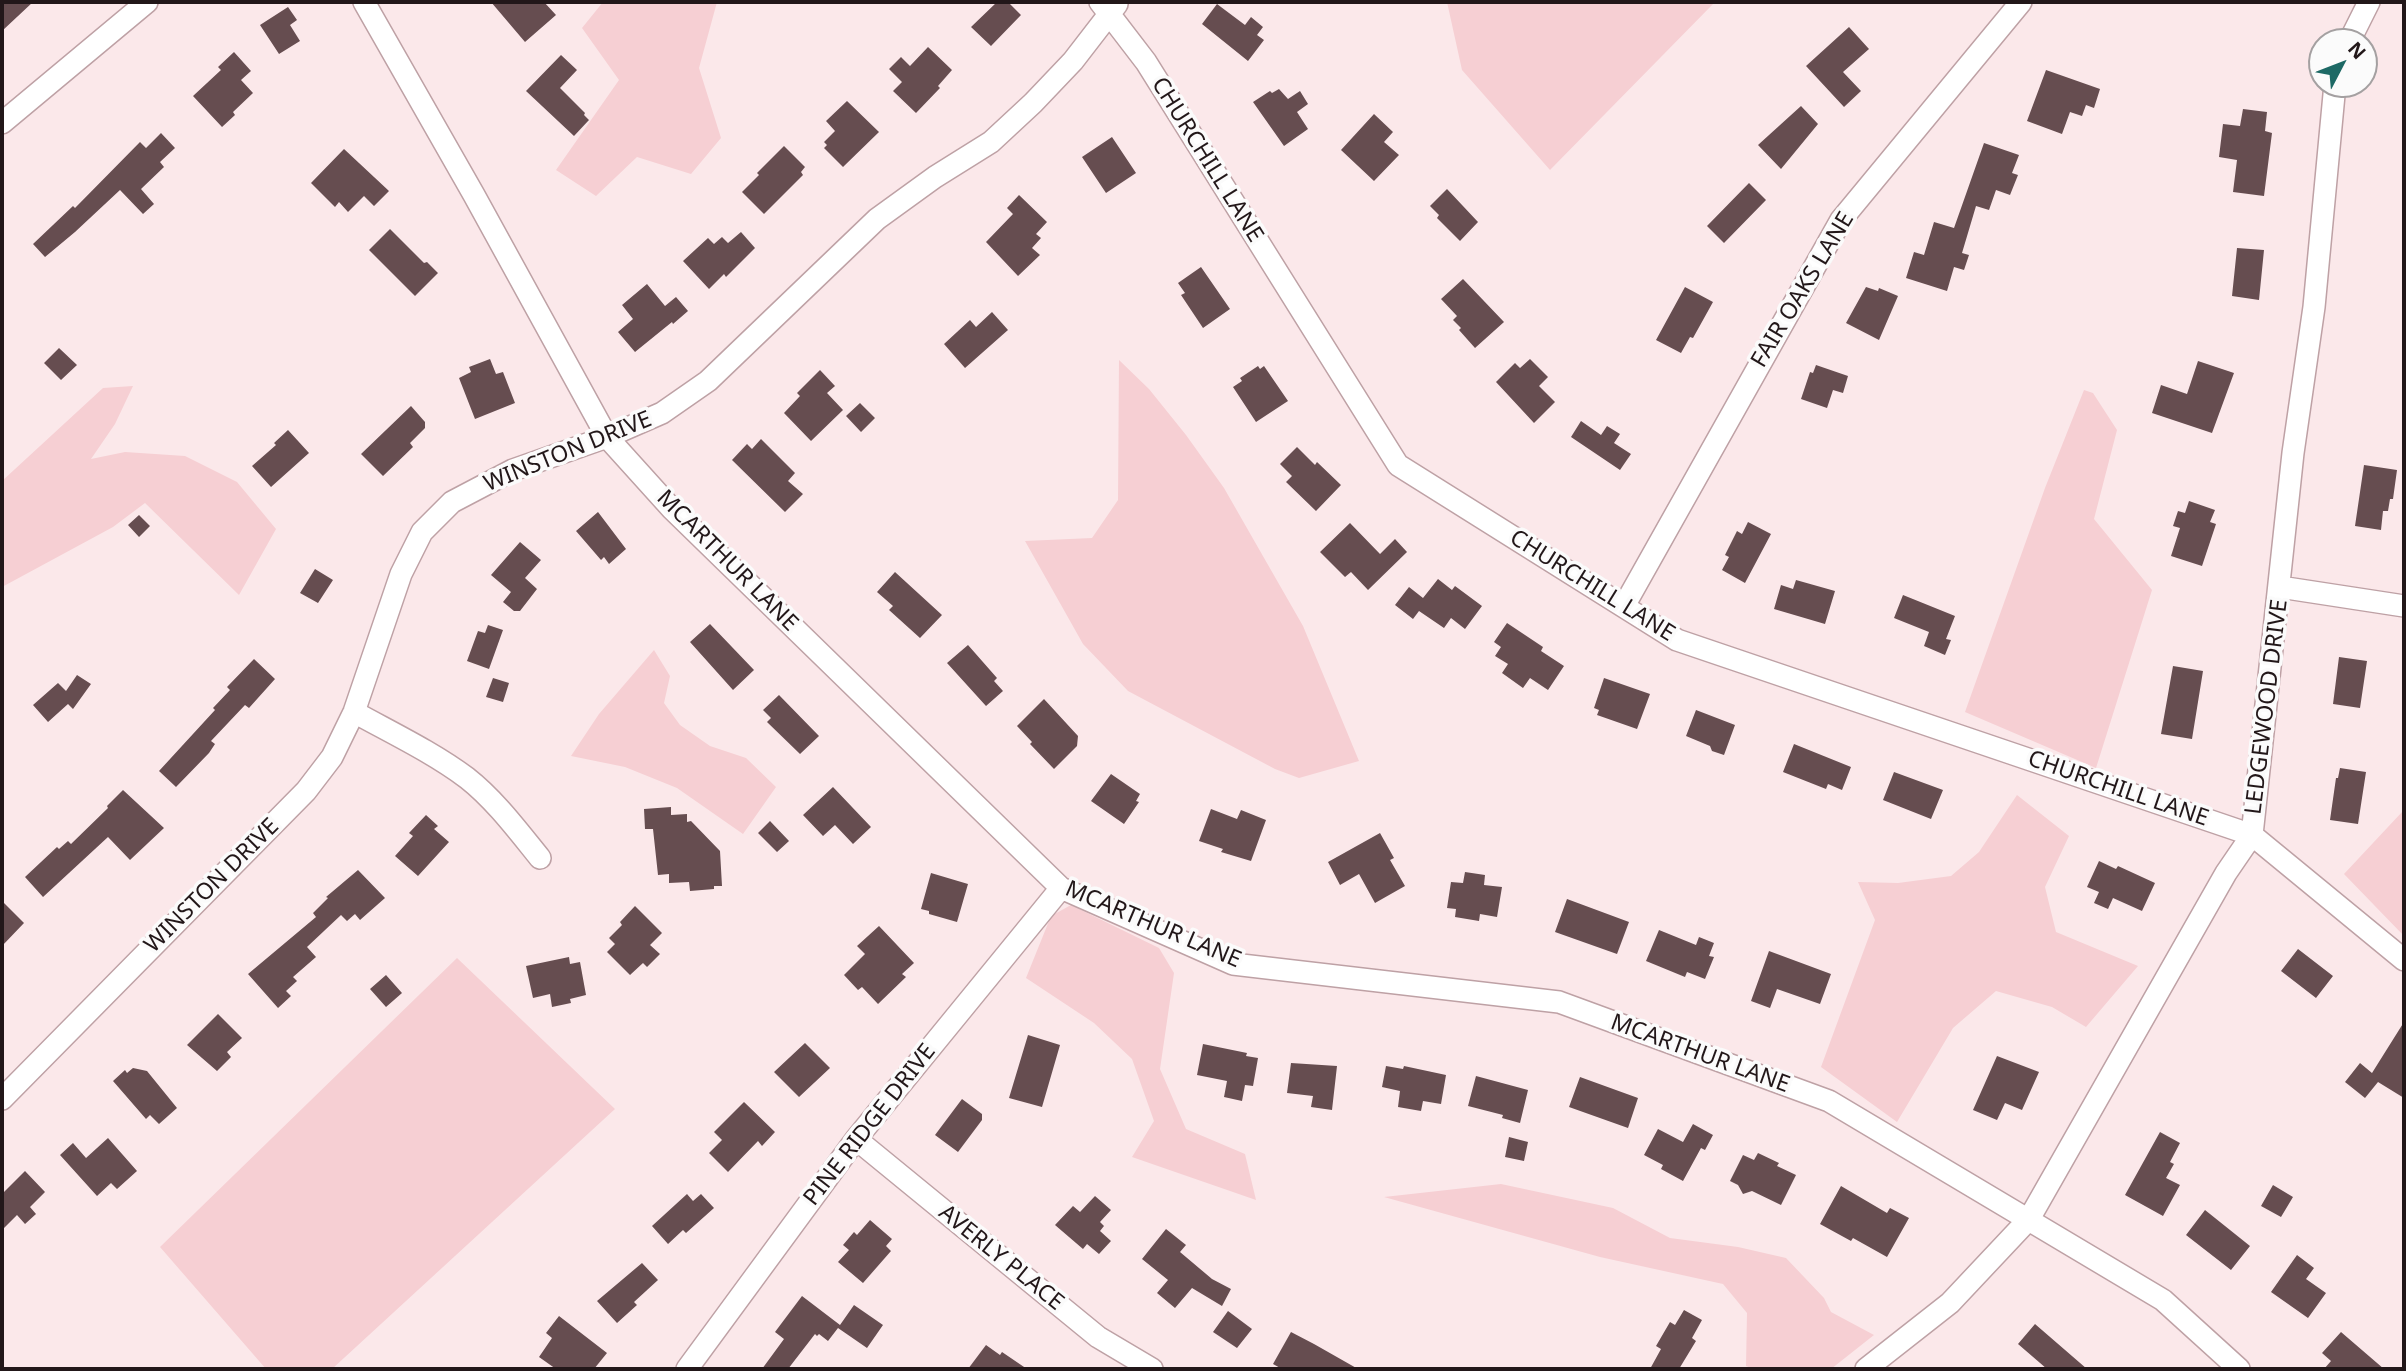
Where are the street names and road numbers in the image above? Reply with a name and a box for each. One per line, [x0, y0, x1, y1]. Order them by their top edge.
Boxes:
street label: CHURCHILL LANE [1145, 72, 1269, 248]
street label: FAIR OAKS LANE [1746, 207, 1860, 373]
street label: WINSTON DRIVE [480, 406, 656, 498]
street label: MCARTHUR LANE [651, 485, 803, 637]
street label: CHURCHILL LANE [1504, 524, 1680, 648]
street label: LEDGEWOOD DRIVE [2240, 598, 2294, 816]
street label: CHURCHILL LANE [2024, 745, 2212, 833]
street label: WINSTON DRIVE [139, 813, 285, 959]
street label: MCARTHUR LANE [1061, 876, 1245, 974]
street label: MCARTHUR LANE [1607, 1009, 1793, 1099]
street label: PINE RIDGE DRIVE [798, 1039, 942, 1211]
street label: AVERLY PLACE [933, 1199, 1069, 1317]

